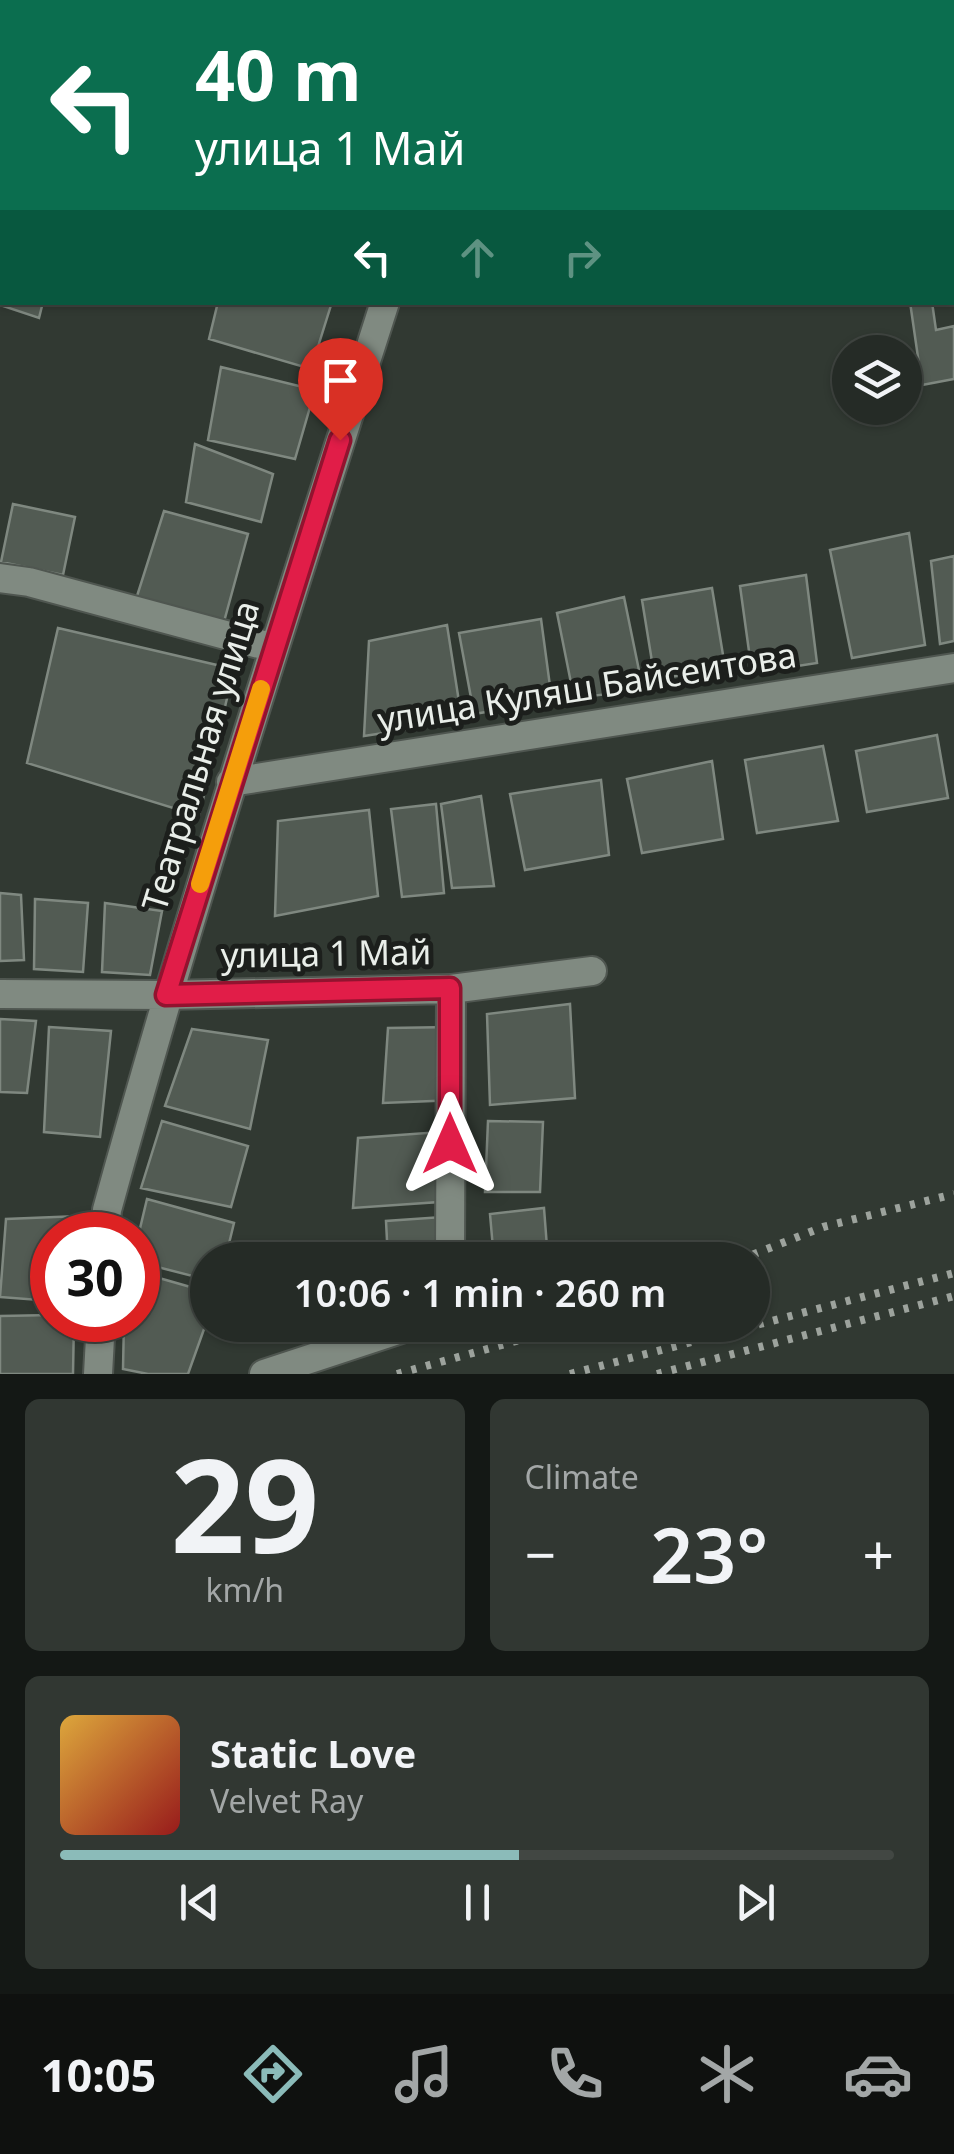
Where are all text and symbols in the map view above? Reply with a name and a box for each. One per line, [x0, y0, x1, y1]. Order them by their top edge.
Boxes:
text: 40 m [195, 26, 362, 122]
icon: left [30, 40, 160, 170]
text: улица 1 Май [195, 117, 466, 178]
icon: left [345, 230, 400, 285]
icon: ahead [450, 230, 505, 285]
icon: right [555, 230, 610, 285]
map controls [832, 335, 922, 425]
button: layers [832, 335, 922, 425]
pin [298, 338, 383, 441]
icon: arrive [313, 353, 368, 408]
street label: Театральная улица [130, 594, 269, 917]
street label: улица Куляш Байсеитова [374, 630, 800, 743]
street label: улица 1 Май [220, 927, 432, 978]
position arrow [398, 1092, 502, 1196]
speed limit sign: 30 [30, 1212, 160, 1342]
text: 10:06 · 1 min · 260 m [294, 1266, 666, 1318]
text: 29 [170, 1414, 319, 1591]
text: Climate [525, 1455, 639, 1498]
text: 23° [650, 1503, 768, 1605]
text: − [525, 1516, 556, 1591]
text: + [863, 1516, 894, 1591]
text: km/h [205, 1568, 284, 1611]
text: Static Love [210, 1727, 416, 1779]
text: Velvet Ray [210, 1779, 363, 1822]
icon: previous [172, 1875, 227, 1930]
icon: pause [450, 1875, 505, 1930]
icon: next [728, 1875, 783, 1930]
icon: directions [238, 2039, 308, 2109]
icon: music [389, 2039, 459, 2109]
icon: phone [540, 2039, 610, 2109]
icon: climate [692, 2039, 762, 2109]
icon: car [843, 2039, 913, 2109]
text: 10:05 [41, 2044, 156, 2105]

